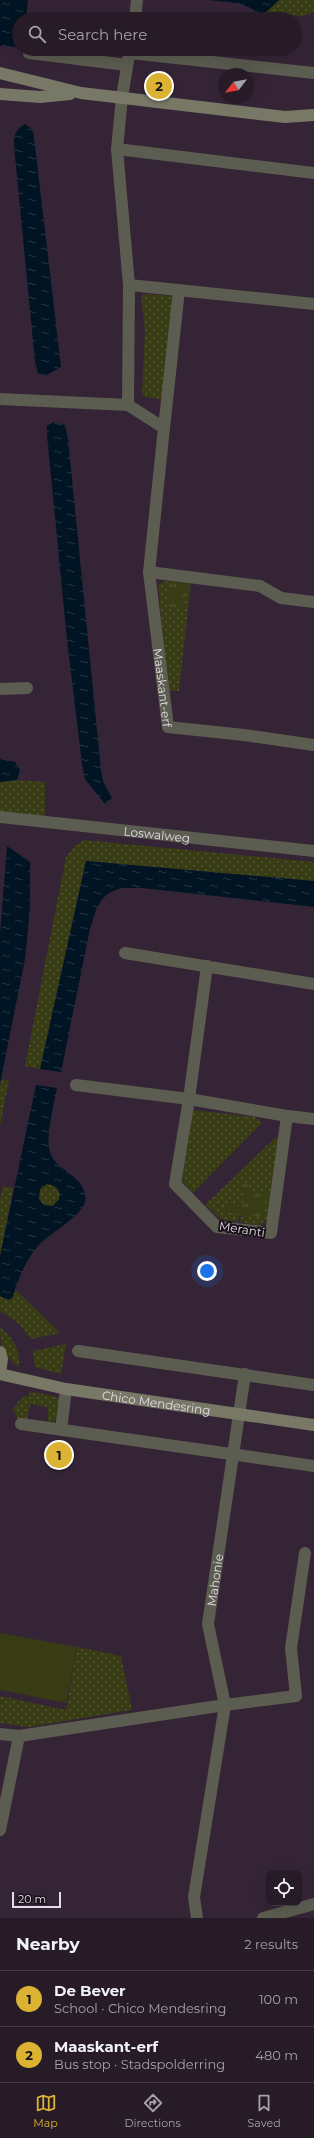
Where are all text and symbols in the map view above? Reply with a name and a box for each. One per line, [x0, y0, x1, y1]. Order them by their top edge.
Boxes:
search box [12, 12, 302, 56]
icon: search [26, 23, 48, 45]
text: Search here [58, 25, 147, 44]
north arrow [218, 68, 254, 104]
pin: 2 [146, 71, 172, 101]
street label: Maaskant-erf [151, 647, 176, 729]
street label: Loswalweg [123, 823, 191, 845]
street label: Meranti [218, 1218, 266, 1240]
your location [197, 1261, 217, 1281]
street label: Chico Mendesring [101, 1387, 212, 1417]
pin: 1 [46, 1440, 72, 1470]
street label: Mahonie [203, 1553, 226, 1607]
map controls [266, 1870, 302, 1906]
button: locate [266, 1870, 302, 1906]
scale bar [12, 1890, 61, 1909]
text: 20 m [18, 1892, 46, 1906]
text: Nearby [16, 1934, 80, 1954]
text: 2 results [244, 1936, 298, 1952]
text: De Bever [54, 1981, 126, 2000]
text: 1 [26, 1991, 32, 2007]
text: 100 m [259, 1991, 298, 2007]
text: School · Chico Mendesring [54, 2000, 227, 2016]
text: Maaskant-erf [54, 2037, 158, 2056]
text: 2 [25, 2047, 33, 2063]
text: 480 m [255, 2047, 298, 2063]
text: Bus stop · Stadspolderring [54, 2056, 225, 2072]
tab: Map [33, 2092, 58, 2130]
tab: Directions [125, 2092, 181, 2130]
tab: Saved [248, 2092, 281, 2130]

